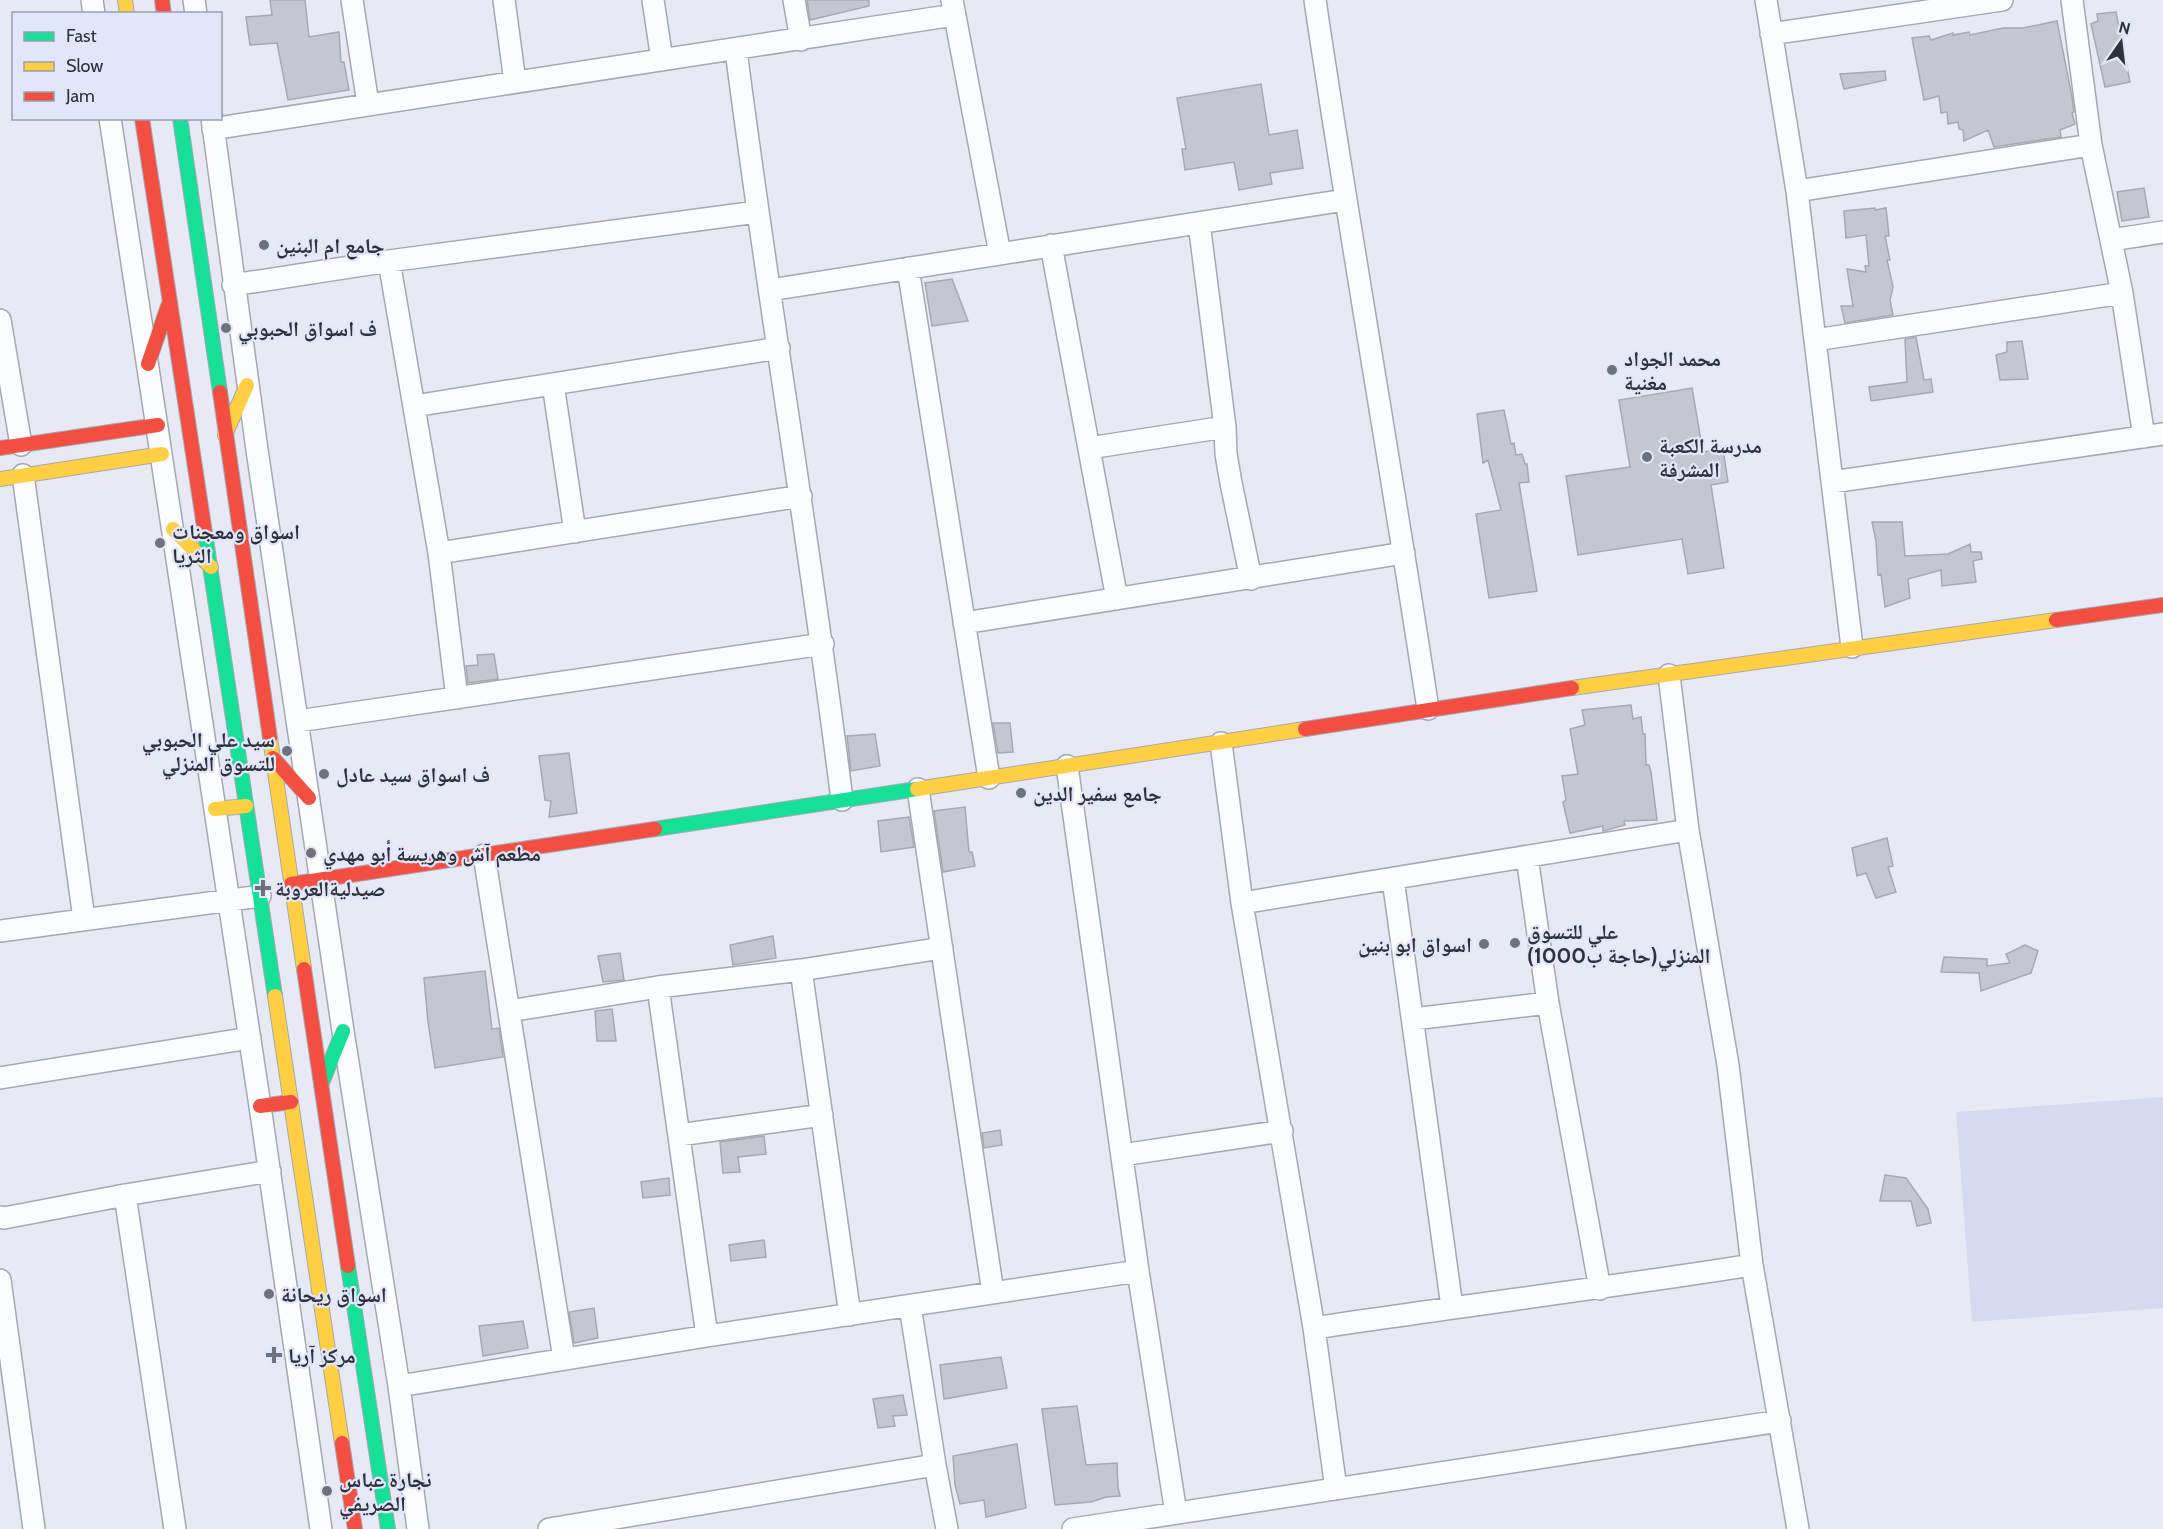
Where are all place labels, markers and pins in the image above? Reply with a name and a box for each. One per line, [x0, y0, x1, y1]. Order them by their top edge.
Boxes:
place label: جامع ام البنين [276, 233, 385, 260]
marker: جامع ام البنين [257, 238, 271, 252]
place label: ف اسواق الحبوبي [238, 316, 377, 345]
marker: ف اسواق الحبوبي [219, 321, 233, 335]
place label: محمد الجواد مغنية [1624, 346, 1721, 395]
marker: محمد الجواد مغنية [1605, 363, 1619, 377]
place label: مدرسة الكعبة المشرفة [1659, 433, 1762, 482]
marker: مدرسة الكعبة المشرفة [1640, 450, 1654, 464]
place label: اسواق ومعجنات الثريا [172, 519, 300, 568]
marker: اسواق ومعجنات الثريا [153, 536, 167, 550]
place label: سيد علي الحبوبي للتسوق المنزلي [142, 727, 275, 780]
marker: سيد علي الحبوبي للتسوق المنزلي [280, 744, 294, 758]
place label: ف اسواق سيد عادل [336, 762, 490, 788]
marker: ف اسواق سيد عادل [317, 767, 331, 781]
place label: جامع سفير الدين [1033, 781, 1162, 808]
marker: جامع سفير الدين [1014, 786, 1028, 800]
place label: مطعم آش وهريسة أبو مهدي [323, 839, 541, 870]
marker: مطعم آش وهريسة أبو مهدي [304, 846, 318, 860]
place label: صيدليةالعروبة [275, 876, 386, 901]
marker: صيدليةالعروبة [256, 881, 270, 895]
place label: علي للتسوق المنزلي(حاجة ب1000) [1527, 919, 1710, 972]
place label: اسواق ابو بنين [1358, 932, 1472, 958]
marker: علي للتسوق المنزلي(حاجة ب1000) [1508, 936, 1522, 950]
marker: اسواق ابو بنين [1477, 937, 1491, 951]
place label: اسواق ريحانة [281, 1282, 387, 1308]
marker: اسواق ريحانة [262, 1287, 276, 1301]
place label: مركز آريا [288, 1343, 356, 1368]
marker: مركز آريا [265, 1346, 283, 1364]
place label: نجارة عباس الصريفي [339, 1467, 432, 1520]
marker: نجارة عباس الصريفي [320, 1484, 334, 1498]

